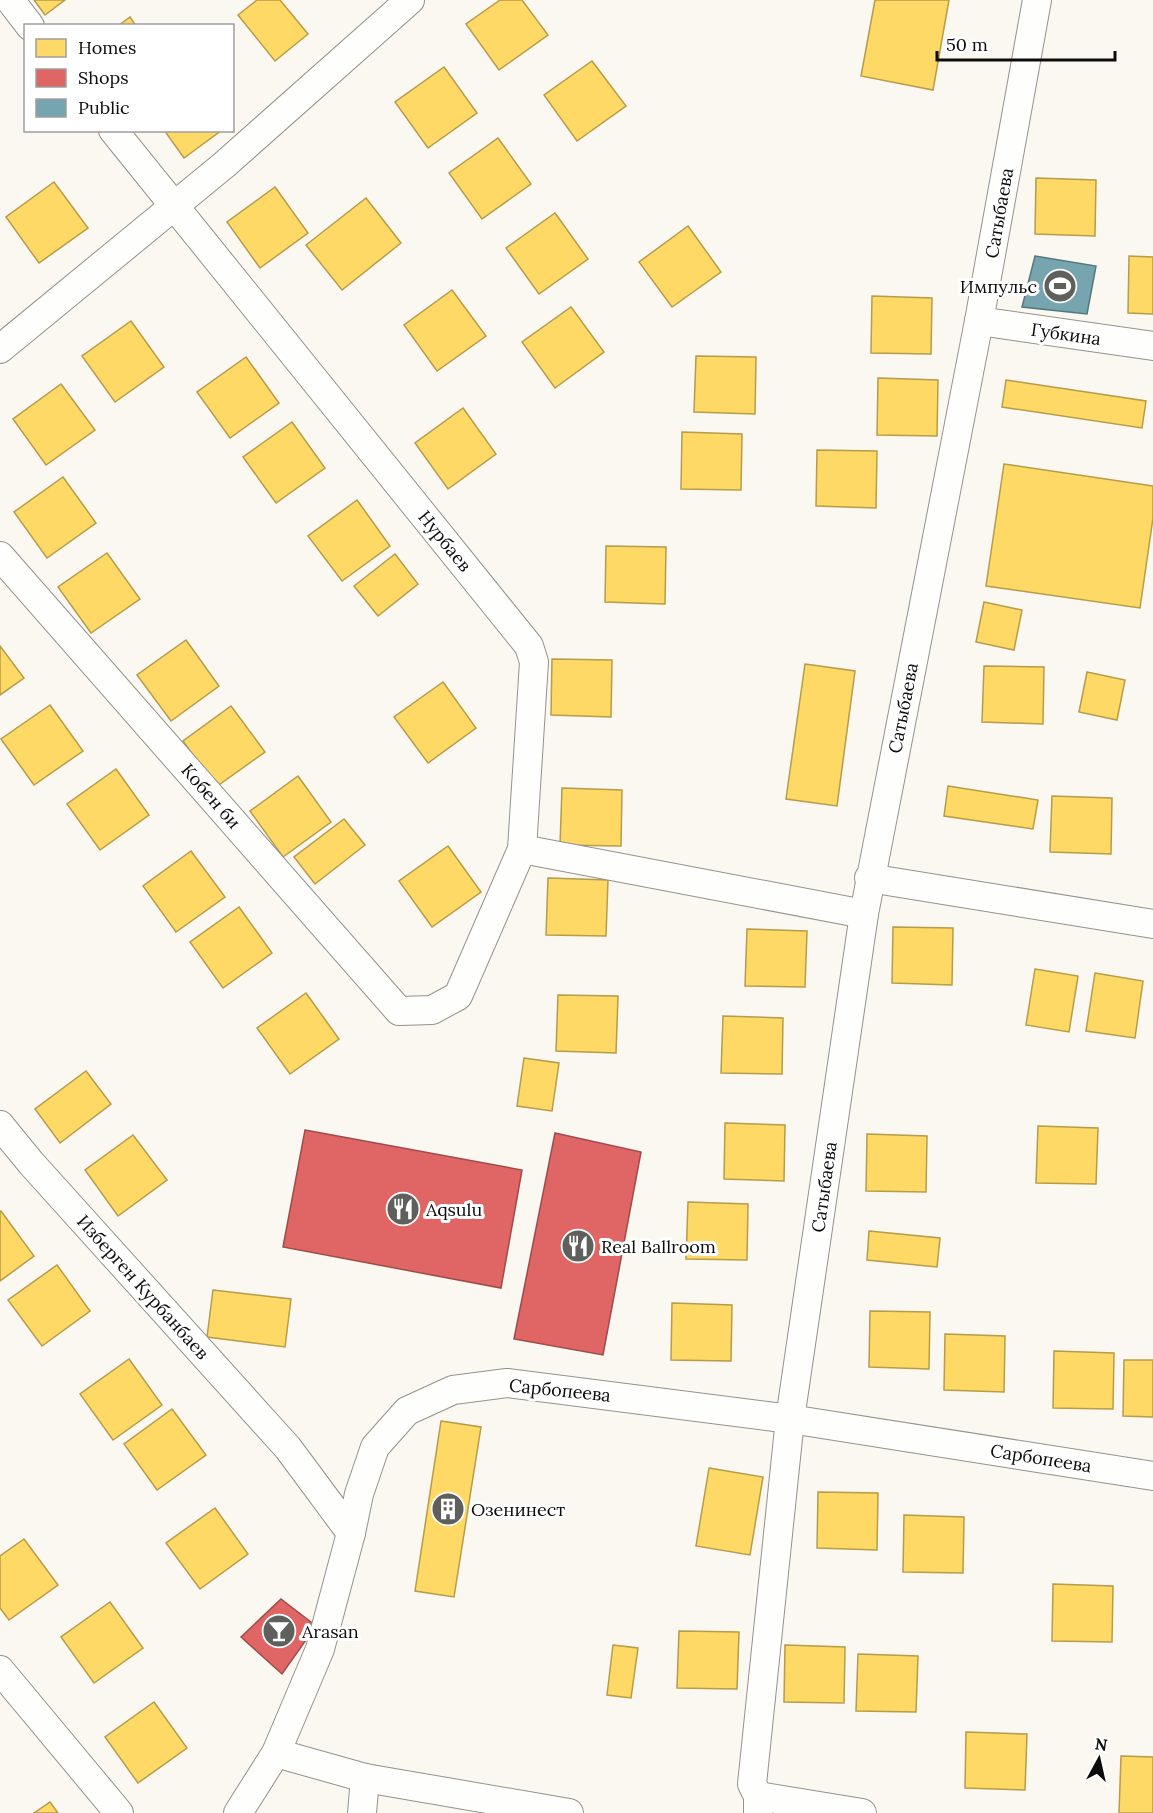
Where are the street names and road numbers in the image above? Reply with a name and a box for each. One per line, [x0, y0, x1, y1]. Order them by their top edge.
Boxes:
street label: Сатыбаева [980, 166, 1018, 260]
street label: Губкина [1029, 318, 1103, 350]
street label: Нурбаев [413, 506, 477, 576]
street label: Сатыбаева [883, 661, 923, 755]
street label: Кобен би [176, 759, 246, 833]
street label: Сатыбаева [806, 1140, 842, 1234]
street label: Изберген Курбанбаев [72, 1210, 214, 1364]
street label: Сарбопеева [508, 1373, 612, 1407]
street label: Сарбопеева [989, 1439, 1093, 1477]

